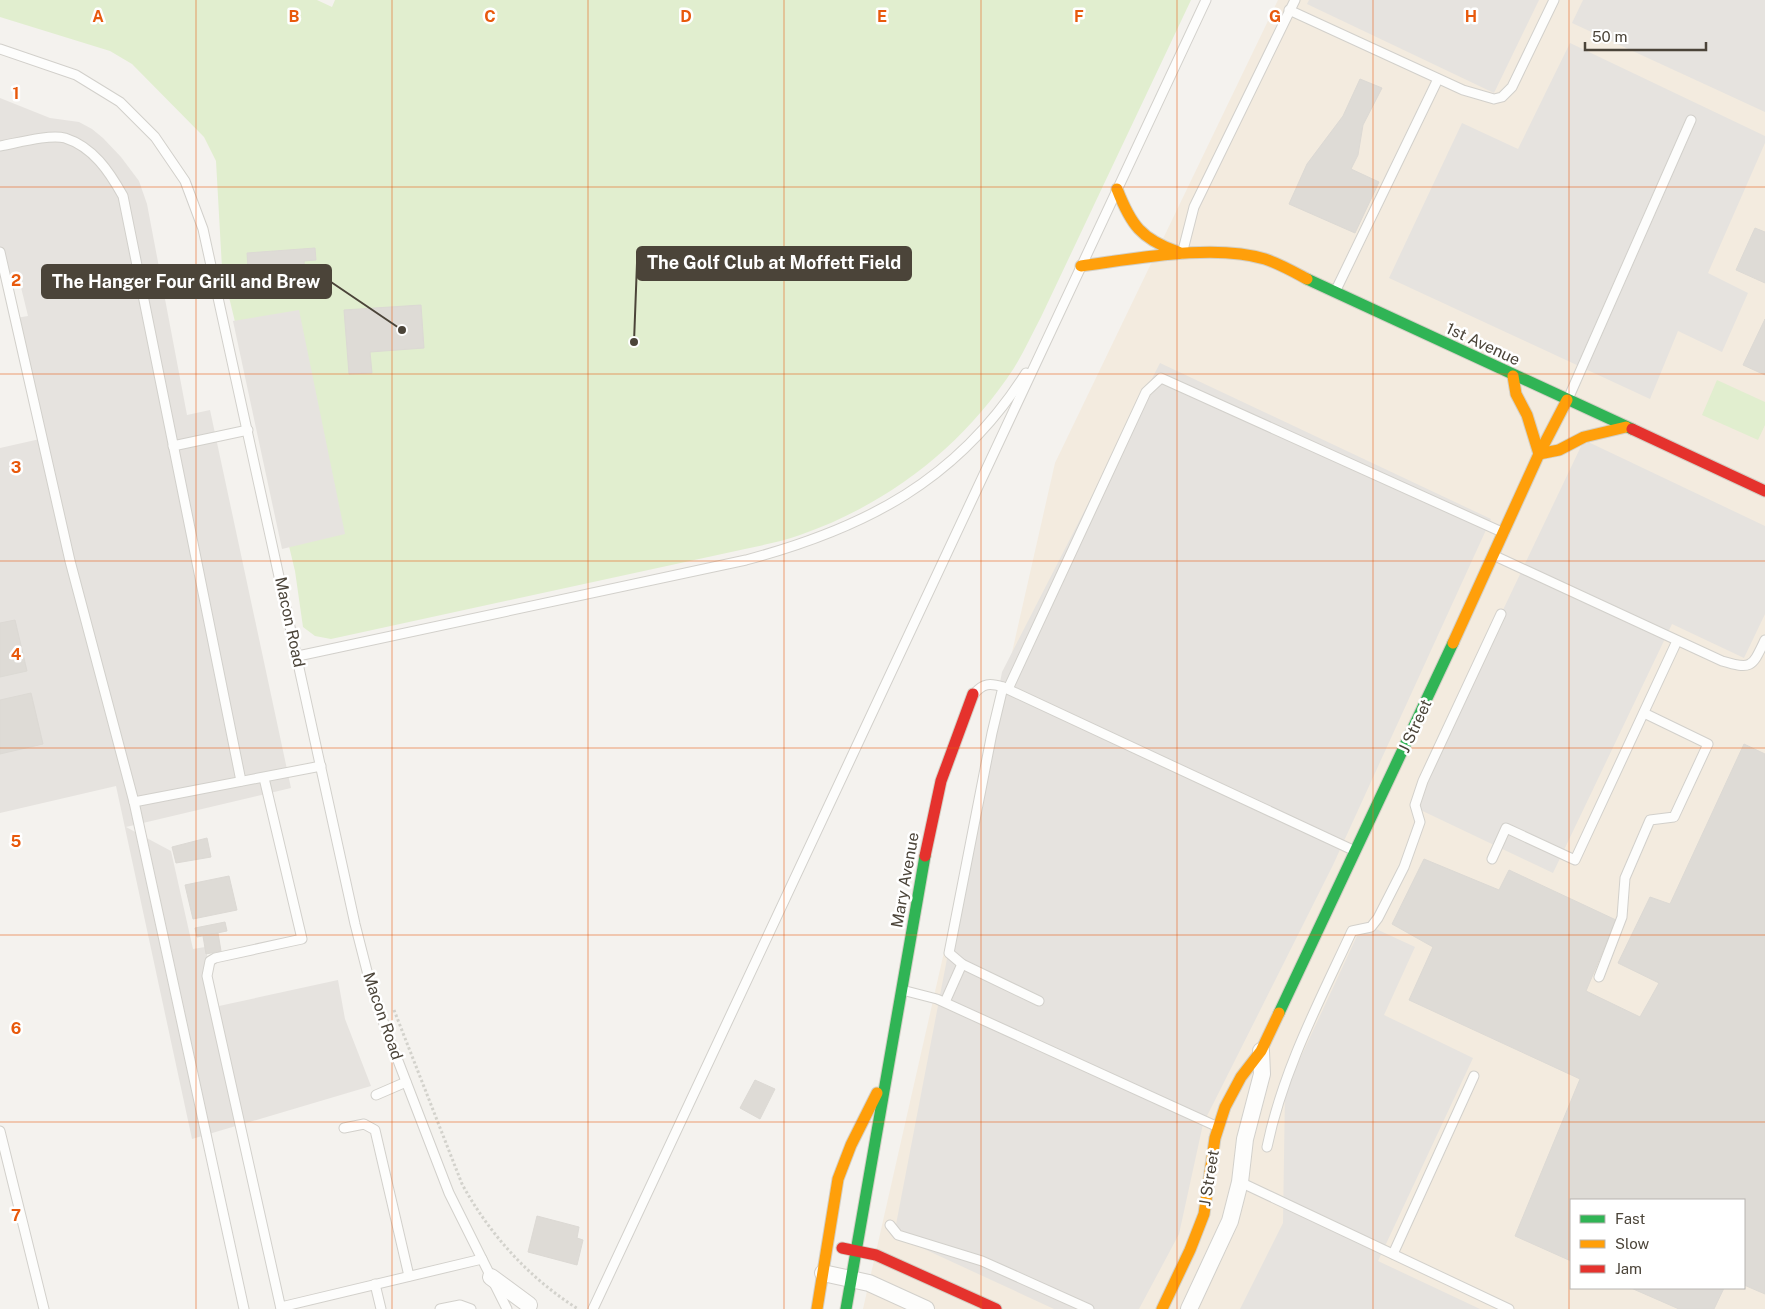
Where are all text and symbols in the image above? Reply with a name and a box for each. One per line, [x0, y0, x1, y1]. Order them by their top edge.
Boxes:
text: A [92, 7, 104, 26]
text: B [289, 7, 300, 26]
text: C [484, 7, 496, 26]
text: D [680, 7, 692, 26]
text: E [877, 7, 887, 26]
text: F [1074, 7, 1084, 26]
text: G [1269, 7, 1281, 26]
text: H [1465, 7, 1477, 26]
scale bar [1585, 20, 1706, 52]
text: 50 m [1592, 28, 1627, 45]
text: 1 [13, 84, 19, 103]
callout: The Golf Club at Moffett Field [637, 247, 911, 280]
text: The Golf Club at Moffett Field [647, 252, 901, 273]
callout: The Hanger Four Grill and Brew [42, 265, 331, 298]
text: 2 [11, 271, 21, 290]
text: The Hanger Four Grill and Brew [52, 271, 320, 292]
street label: 1st Avenue [1443, 319, 1523, 369]
text: 3 [11, 458, 21, 477]
street label: Macon Road [271, 575, 309, 669]
text: 4 [11, 645, 22, 664]
street label: J Street [1394, 696, 1436, 756]
street label: Mary Avenue [887, 831, 923, 929]
text: 5 [11, 832, 22, 851]
street label: Macon Road [359, 970, 407, 1062]
text: 6 [11, 1019, 21, 1038]
street label: J Street [1195, 1148, 1223, 1208]
legend [1570, 1199, 1745, 1289]
text: 7 [11, 1206, 21, 1225]
text: Fast [1615, 1210, 1645, 1227]
text: Slow [1615, 1235, 1650, 1252]
text: Jam [1615, 1260, 1642, 1277]

